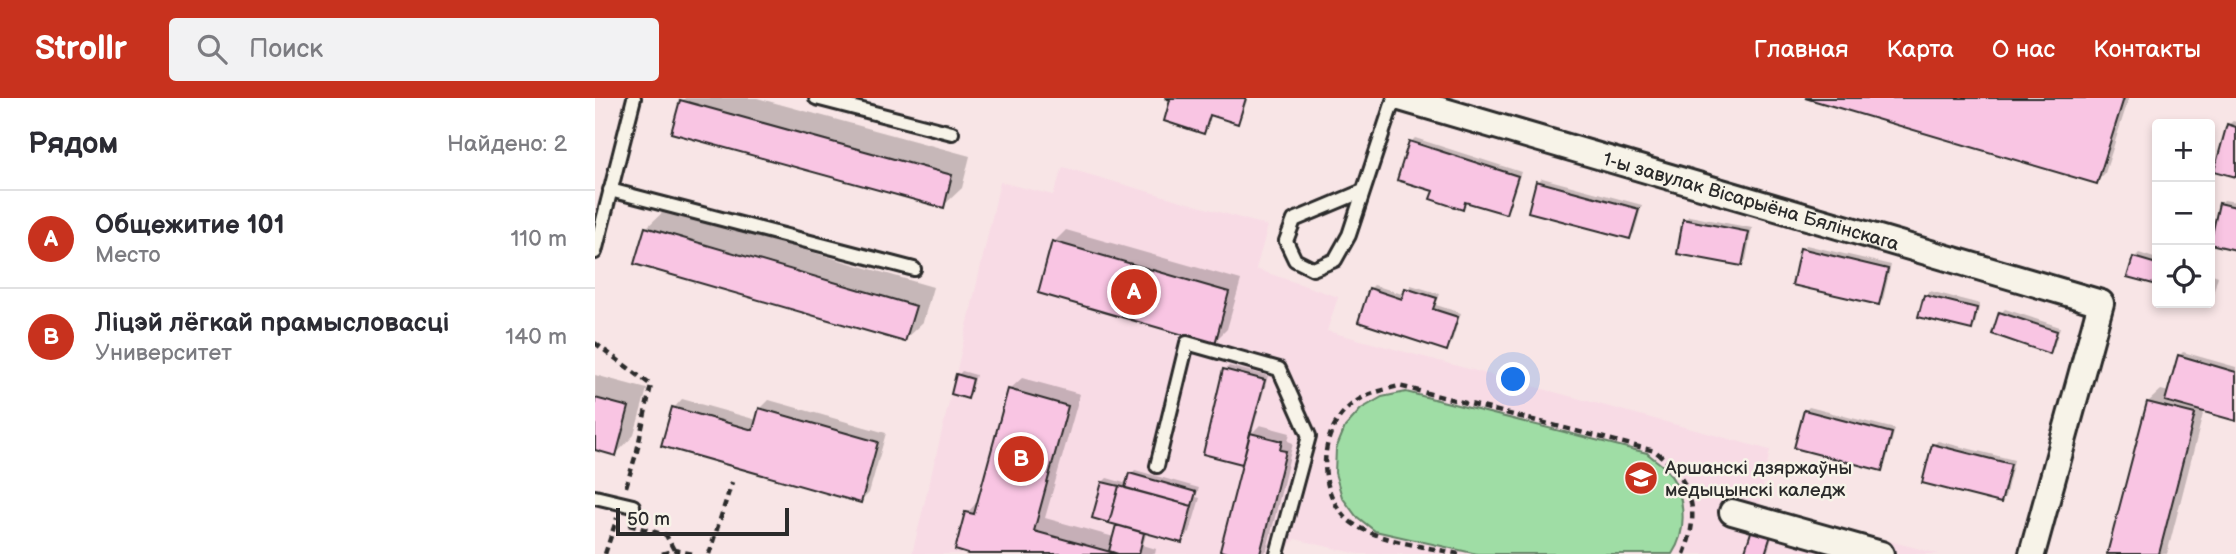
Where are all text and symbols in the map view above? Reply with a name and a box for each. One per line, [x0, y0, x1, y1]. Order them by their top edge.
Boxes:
search box [169, 18, 659, 81]
text: Strollr [35, 29, 127, 69]
icon: search [193, 30, 231, 68]
text: Поиск [249, 34, 323, 65]
text: Главная [1754, 35, 1848, 64]
text: Карта [1886, 35, 1954, 64]
text: О нас [1992, 35, 2055, 64]
text: Контакты [2093, 35, 2201, 64]
map controls [2152, 119, 2215, 308]
button: + [2152, 119, 2215, 182]
text: Рядом [28, 126, 118, 162]
text: Найдено: 2 [447, 130, 567, 158]
street label: 1-ы завулак Вісарыёна Бялінскага [1600, 148, 1902, 256]
button: − [2152, 182, 2215, 245]
text: Общежитие 101 [95, 210, 285, 241]
text: A [44, 225, 58, 253]
text: 110 m [510, 225, 567, 253]
text: Место [95, 241, 161, 269]
button: locate [2152, 245, 2215, 308]
pin: A [1111, 266, 1157, 318]
text: Ліцэй лёгкай прамысловасці [95, 308, 449, 339]
text: B [43, 323, 59, 351]
text: 140 m [505, 323, 567, 351]
text: Университет [95, 339, 232, 367]
your location [1496, 362, 1530, 396]
pin: B [998, 433, 1044, 485]
place label: Аршанскі дзяржаўны медыцынскі каледж [1664, 457, 1852, 502]
school or university icon: Аршанскі дзяржаўны медыцынскі каледж [1622, 459, 1660, 497]
scale bar [616, 505, 789, 537]
text: 50 m [627, 508, 670, 531]

